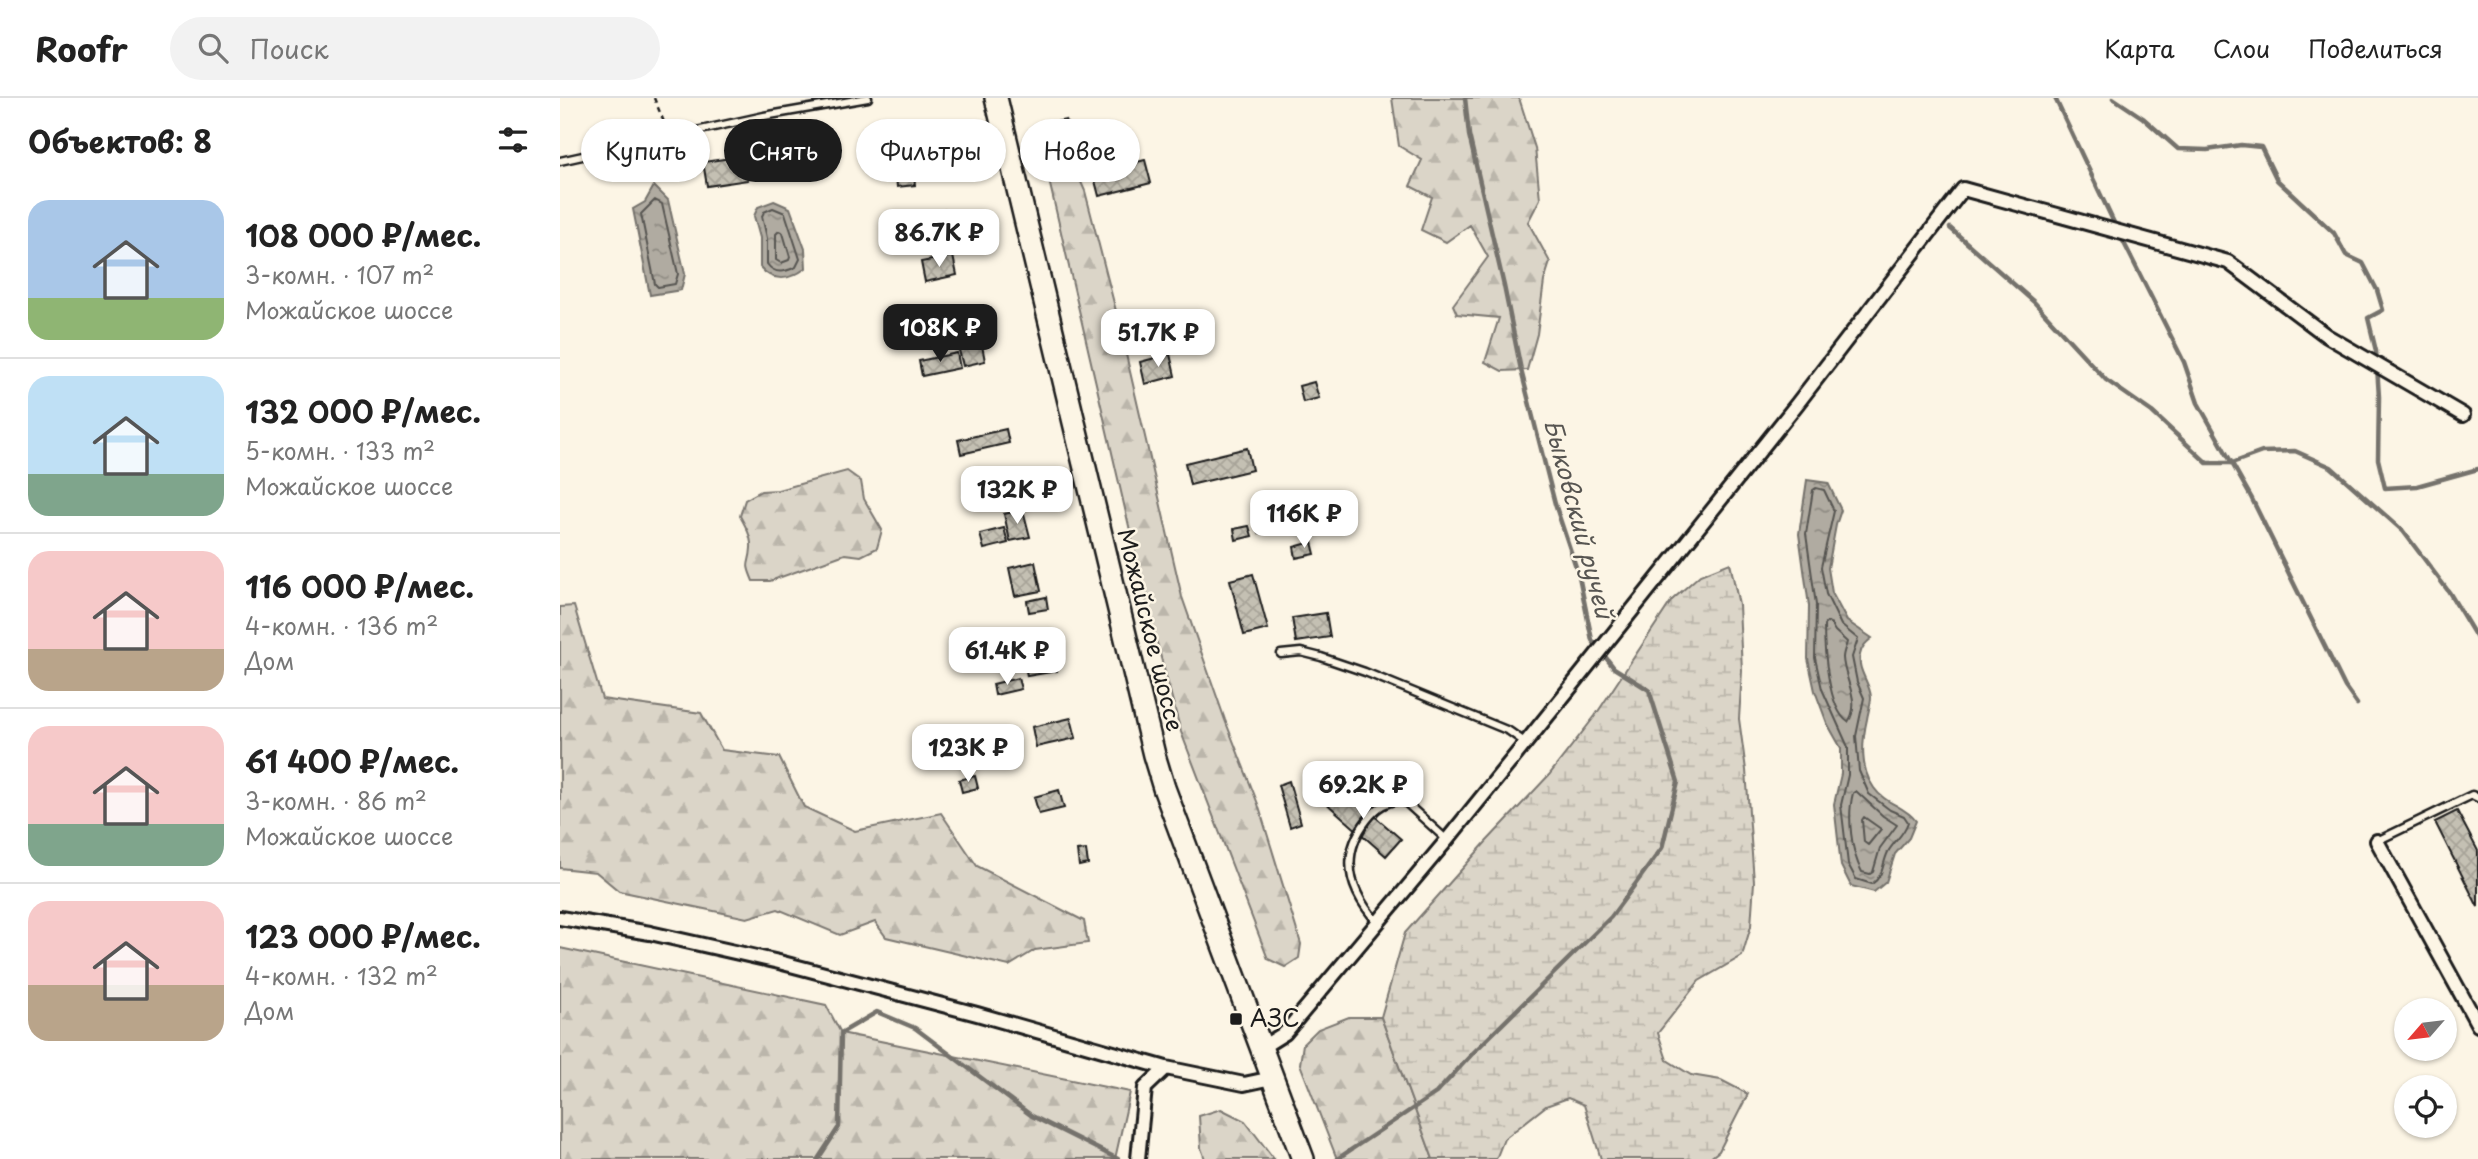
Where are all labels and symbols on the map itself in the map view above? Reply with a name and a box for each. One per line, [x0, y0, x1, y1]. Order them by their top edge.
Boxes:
pin: 86.7K ₽ [874, 209, 1004, 269]
pin: 108K ₽ [883, 304, 997, 364]
pin: 51.7K ₽ [1093, 310, 1223, 369]
water label: Быковский ручей [1536, 415, 1625, 625]
pin: 132K ₽ [960, 466, 1074, 526]
pin: 116K ₽ [1247, 490, 1361, 550]
street label: Можайское шоссе [1109, 524, 1194, 735]
pin: 61.4K ₽ [942, 628, 1072, 687]
pin: 123K ₽ [911, 724, 1025, 784]
pin: 69.2K ₽ [1298, 762, 1428, 821]
north arrow [2394, 998, 2457, 1060]
place label: АЗС [1250, 1000, 1300, 1035]
marker: АЗС [1228, 1011, 1244, 1027]

